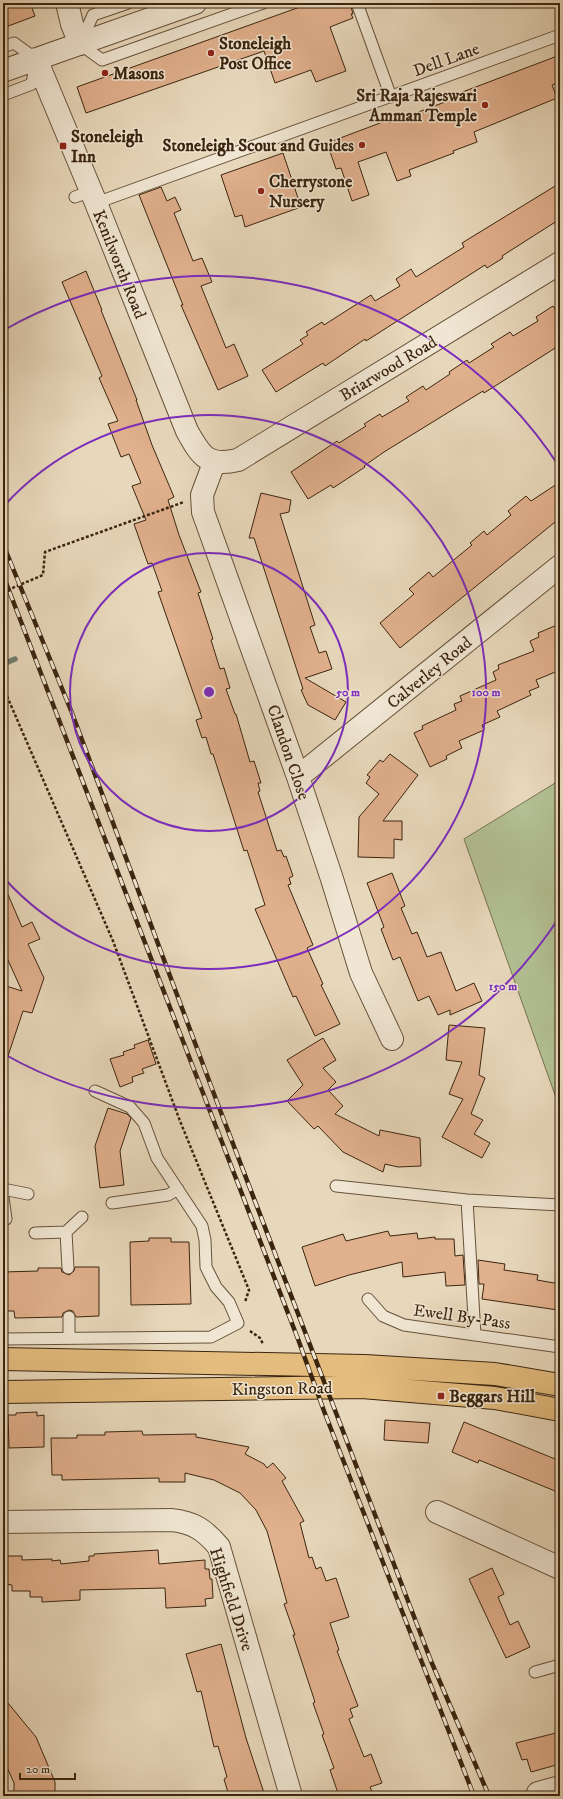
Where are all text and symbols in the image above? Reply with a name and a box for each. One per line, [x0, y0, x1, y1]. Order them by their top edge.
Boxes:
place label: Stoneleigh Post Office [219, 33, 291, 75]
street label: Dell Lane [410, 38, 482, 82]
marker: Stoneleigh Post Office [206, 48, 216, 58]
place label: Masons [113, 63, 165, 85]
marker: Masons [100, 68, 110, 78]
place label: Sri Raja Rajeswari Amman Temple [356, 85, 478, 127]
marker: Sri Raja Rajeswari Amman Temple [480, 100, 490, 110]
place label: Stoneleigh Inn [71, 126, 143, 168]
place label: Stoneleigh Scout and Guides [163, 135, 354, 157]
marker: Stoneleigh Scout and Guides [357, 140, 367, 150]
marker: Stoneleigh Inn [58, 141, 68, 151]
place label: Cherrystone Nursery [269, 171, 352, 213]
marker: Cherrystone Nursery [256, 186, 266, 196]
street label: Kenilworth Road [87, 207, 151, 323]
street label: Briarwood Road [336, 331, 442, 407]
street label: Calverley Road [383, 631, 477, 714]
centre of rings [202, 685, 216, 699]
text: 50 m [335, 685, 360, 700]
text: 100 m [472, 685, 500, 700]
street label: Clandon Close [262, 702, 315, 803]
text: 150 m [489, 979, 517, 994]
street label: Ewell By-Pass [412, 1299, 512, 1335]
street label: Kingston Road [232, 1377, 333, 1401]
place label: Beggars Hill [449, 1386, 536, 1408]
marker: Beggars Hill [436, 1391, 446, 1401]
street label: Highfield Drive [204, 1545, 258, 1654]
scale bar [20, 1755, 75, 1781]
text: 20 m [26, 1762, 50, 1777]

